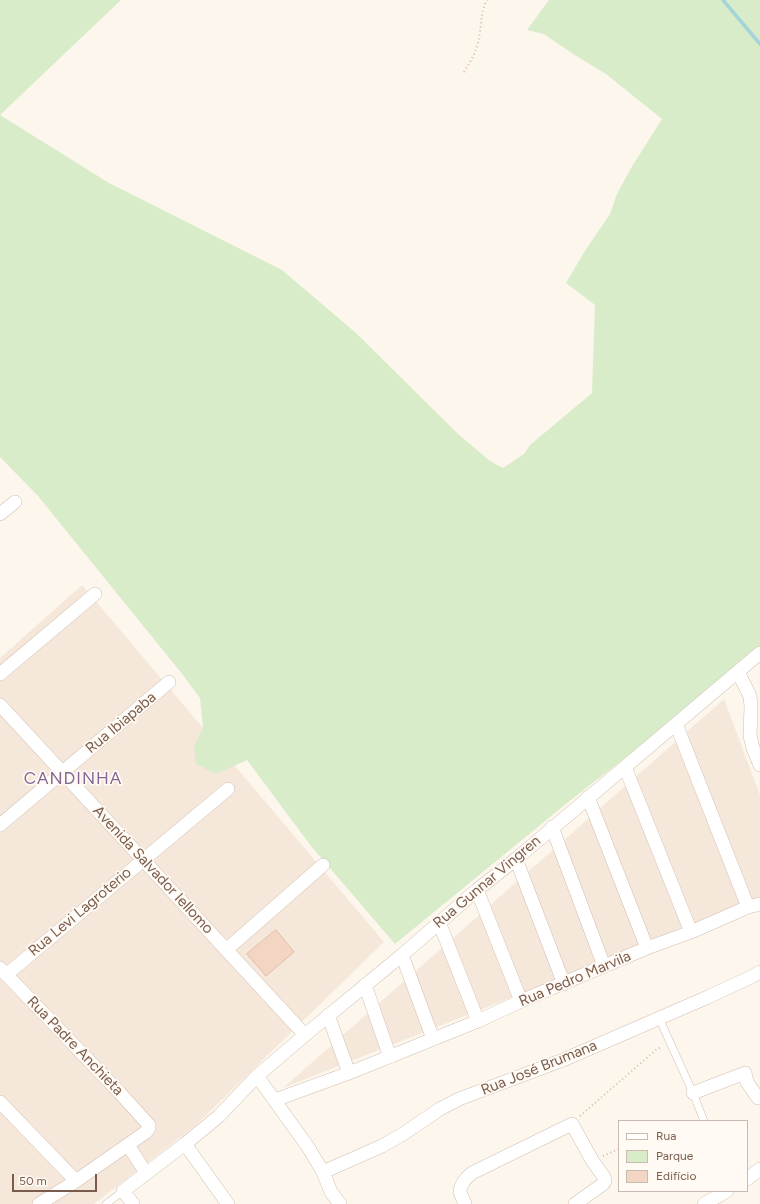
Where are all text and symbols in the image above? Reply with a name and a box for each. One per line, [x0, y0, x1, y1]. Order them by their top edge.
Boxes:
street label: Rua Ibiapaba [82, 688, 160, 758]
district label: CANDINHA [24, 769, 122, 789]
street label: Avenida Salvador Iellomo [89, 802, 217, 938]
street label: Rua Gunnar Vingren [430, 832, 544, 932]
street label: Rua Levi Lagroterio [25, 864, 135, 960]
street label: Rua Pedro Marvila [516, 947, 634, 1011]
street label: Rua Padre Anchieta [23, 993, 127, 1099]
street label: Rua José Brumana [478, 1037, 600, 1099]
legend [618, 1120, 748, 1192]
text: Rua [656, 1129, 676, 1143]
text: Parque [656, 1149, 693, 1163]
scale bar [14, 1166, 99, 1192]
text: Edifício [656, 1169, 696, 1183]
text: 50 m [19, 1174, 47, 1188]

